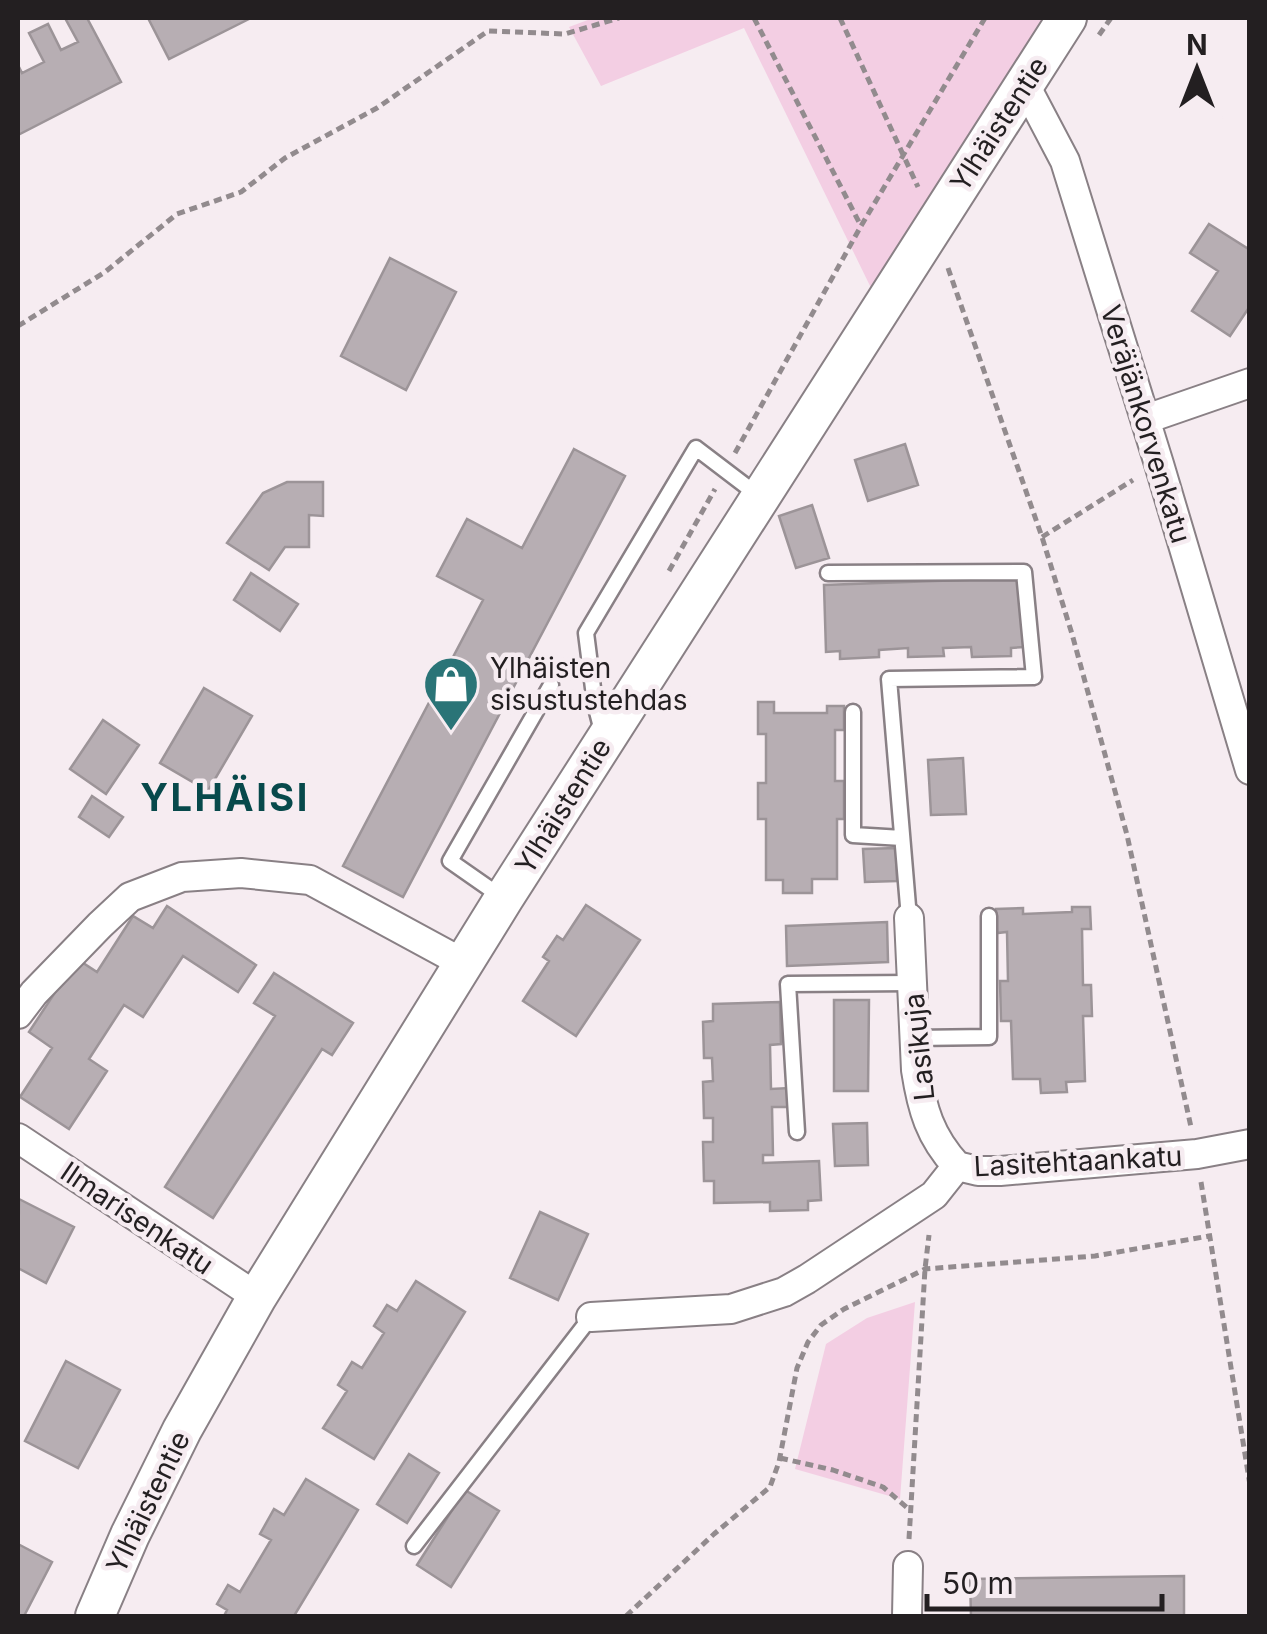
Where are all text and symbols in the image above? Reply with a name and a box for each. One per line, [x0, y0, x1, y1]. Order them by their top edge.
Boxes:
north arrow [1147, 20, 1247, 120]
text: N [1186, 28, 1208, 62]
street label: Ylhäistentie [943, 50, 1055, 198]
street label: Veräjänkorvenkatu [1094, 301, 1198, 547]
place label: Ylhäisten sisustustehdas [490, 651, 688, 717]
shop icon: Ylhäisten sisustustehdas [421, 654, 481, 733]
street label: Ylhäistentie [508, 732, 618, 880]
district label: YLHÄISI [140, 774, 310, 820]
street label: Lasikuja [896, 992, 942, 1102]
street label: Lasitehtaankatu [973, 1139, 1183, 1183]
street label: Ilmarisenkatu [54, 1154, 220, 1282]
street label: Ylhäistentie [99, 1425, 197, 1579]
scale bar [927, 1549, 1162, 1611]
text: 50 m [942, 1565, 1014, 1601]

